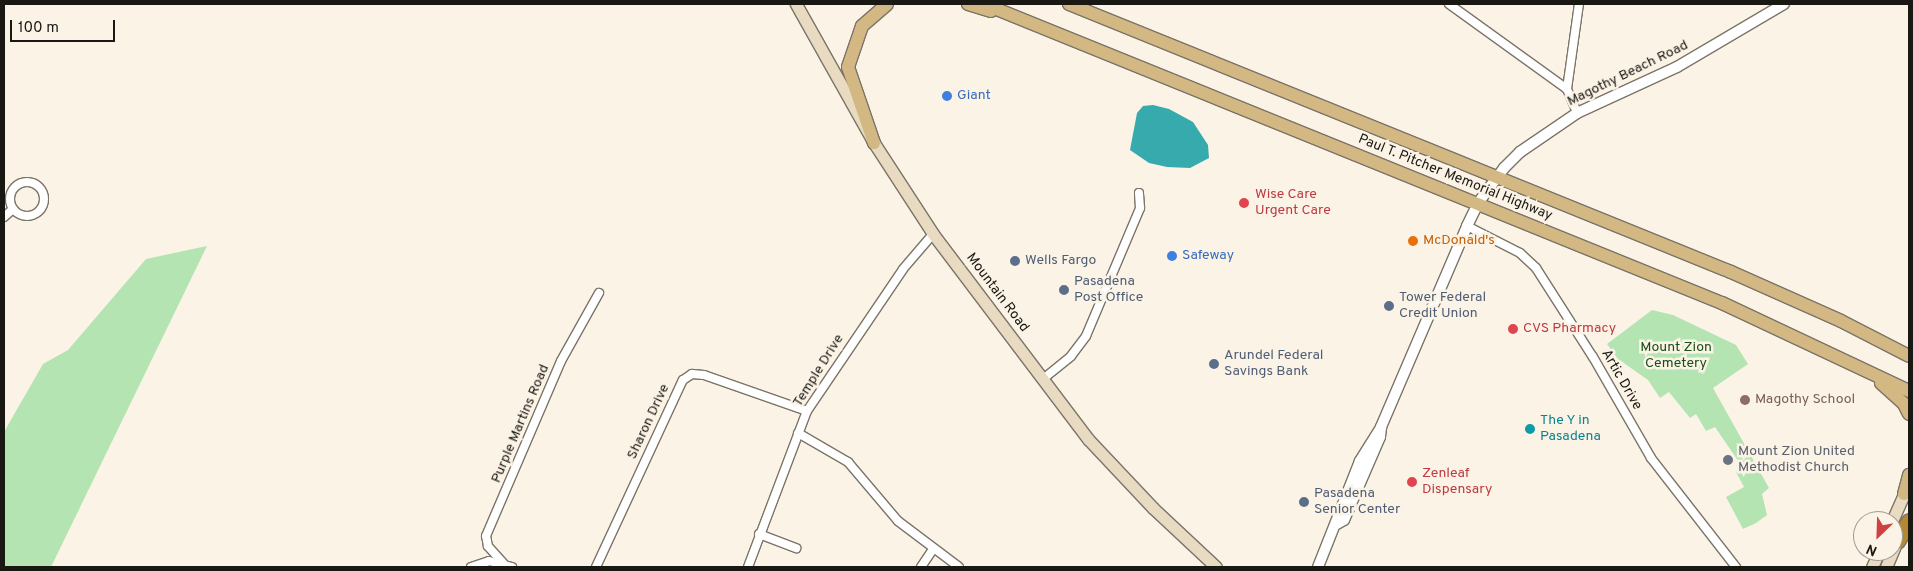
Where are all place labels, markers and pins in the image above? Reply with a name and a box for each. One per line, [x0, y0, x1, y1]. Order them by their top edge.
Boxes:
place label: Giant [957, 88, 991, 104]
marker: Giant [941, 90, 953, 102]
place label: Wise Care Urgent Care [1255, 187, 1331, 220]
marker: Wise Care Urgent Care [1237, 196, 1251, 210]
place label: McDonald's [1423, 233, 1495, 249]
marker: McDonald's [1407, 235, 1419, 247]
place label: Safeway [1182, 248, 1234, 264]
marker: Safeway [1166, 250, 1178, 262]
place label: Wells Fargo [1025, 253, 1096, 269]
marker: Wells Fargo [1009, 255, 1021, 267]
place label: Pasadena Post Office [1074, 274, 1143, 306]
marker: Pasadena Post Office [1058, 284, 1070, 296]
place label: Tower Federal Credit Union [1399, 290, 1486, 322]
marker: Tower Federal Credit Union [1383, 300, 1395, 312]
place label: CVS Pharmacy [1523, 321, 1616, 337]
marker: CVS Pharmacy [1507, 323, 1519, 335]
place label: Arundel Federal Savings Bank [1224, 348, 1324, 381]
marker: Arundel Federal Savings Bank [1208, 358, 1220, 370]
place label: Magothy School [1755, 392, 1855, 408]
marker: Magothy School [1739, 394, 1751, 406]
place label: The Y in Pasadena [1540, 413, 1601, 446]
marker: The Y in Pasadena [1524, 423, 1536, 435]
place label: Mount Zion United Methodist Church [1738, 444, 1855, 477]
marker: Mount Zion United Methodist Church [1722, 454, 1734, 466]
place label: Zenleaf Dispensary [1422, 466, 1492, 498]
marker: Zenleaf Dispensary [1406, 476, 1418, 488]
place label: Pasadena Senior Center [1314, 486, 1400, 518]
marker: Pasadena Senior Center [1298, 496, 1310, 508]

